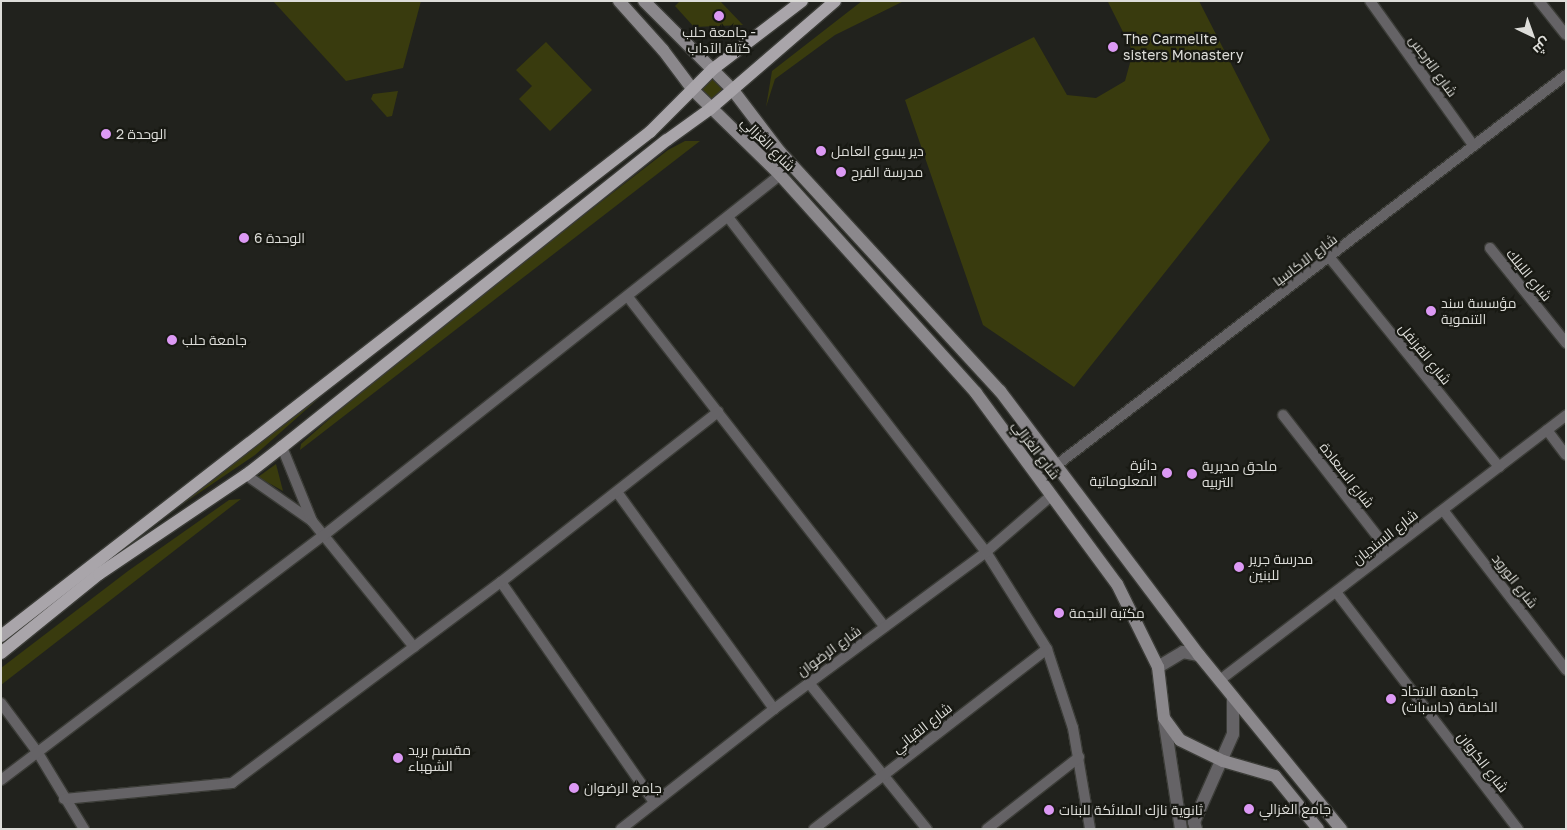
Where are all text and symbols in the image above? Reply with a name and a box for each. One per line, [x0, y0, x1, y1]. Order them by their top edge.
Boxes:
marker: جامعة حلب - كتلة الآداب [713, 10, 725, 22]
north arrow [1507, 10, 1557, 60]
place label: جامعة حلب - كتلة الآداب [682, 24, 756, 56]
place label: The Carmelite sisters Monastery [1123, 31, 1244, 64]
street label: شارع النرجس [1405, 32, 1461, 100]
text: ش [1530, 34, 1555, 59]
marker: The Carmelite sisters Monastery [1107, 41, 1119, 53]
street label: شارع الغزالي [738, 114, 798, 174]
place label: الوحدة 2 [116, 126, 167, 142]
marker: الوحدة 2 [100, 128, 112, 140]
place label: دير يسوع العامل [831, 143, 924, 159]
marker: دير يسوع العامل [815, 145, 827, 157]
place label: مدرسة الفرح [851, 164, 923, 180]
marker: مدرسة الفرح [835, 166, 847, 178]
place label: الوحدة 6 [254, 230, 305, 246]
street label: شارع الاكاسيا [1270, 230, 1340, 290]
marker: الوحدة 6 [238, 232, 250, 244]
street label: شارع الليلك [1503, 245, 1555, 305]
place label: مؤسسة سند التنموية [1441, 295, 1516, 328]
marker: مؤسسة سند التنموية [1425, 305, 1437, 317]
street label: شارع القرنفل [1395, 320, 1455, 388]
place label: جامعة حلب [182, 332, 247, 348]
marker: جامعة حلب [166, 334, 178, 346]
street label: شارع الغزالي [1008, 417, 1064, 483]
street label: شارع السعادة [1316, 439, 1378, 511]
place label: دائرة المعلوماتية [1090, 457, 1157, 490]
place label: ملحق مديرية التربيه [1202, 458, 1277, 491]
marker: دائرة المعلوماتية [1161, 467, 1173, 479]
marker: ملحق مديرية التربيه [1186, 468, 1198, 480]
street label: شارع السنديان [1349, 506, 1421, 568]
street label: شارع الورود [1489, 550, 1541, 612]
place label: مدرسة جرير للبنين [1249, 551, 1313, 584]
marker: مدرسة جرير للبنين [1233, 561, 1245, 573]
place label: مكتبة النجمة [1069, 605, 1145, 621]
marker: مكتبة النجمة [1053, 607, 1065, 619]
street label: شارع الرضوان [794, 622, 864, 680]
place label: جامعة الاتحاد الخاصة (حاسبات) [1401, 683, 1498, 716]
marker: جامعة الاتحاد الخاصة (حاسبات) [1385, 693, 1397, 705]
street label: شارع القباني [889, 699, 955, 757]
street label: شارع الكروان [1454, 728, 1512, 796]
place label: مقسم بريد الشهباء [408, 742, 471, 774]
marker: مقسم بريد الشهباء [392, 752, 404, 764]
place label: جامع الرضوان [584, 780, 662, 796]
marker: جامع الرضوان [568, 782, 580, 794]
place label: جامع الغزالي [1259, 801, 1331, 817]
place label: ثانوية نازك الملائكة للبنات [1059, 802, 1203, 818]
marker: جامع الغزالي [1243, 803, 1255, 815]
marker: ثانوية نازك الملائكة للبنات [1043, 804, 1055, 816]

